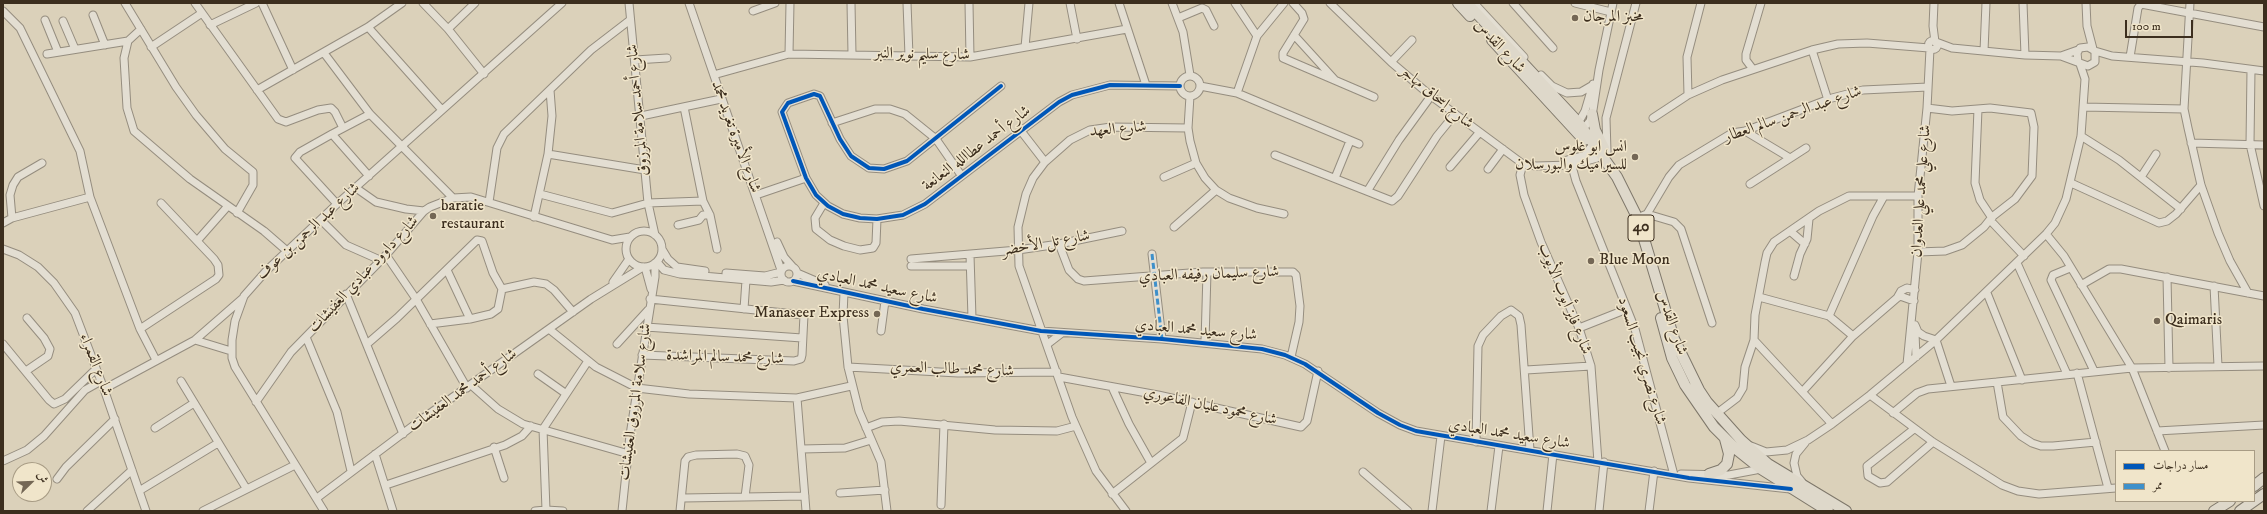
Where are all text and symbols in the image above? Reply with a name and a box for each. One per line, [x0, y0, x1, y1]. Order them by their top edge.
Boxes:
place label: مخبز المرجان [1583, 8, 1644, 28]
scale bar [2127, 12, 2195, 38]
marker: مخبز المرجان [1570, 13, 1580, 23]
street label: شارع القدس [1469, 16, 1529, 78]
text: 100 m [2132, 19, 2161, 34]
street label: شارع أحمد سلامة المرزوق [624, 43, 654, 177]
street label: شارع سليم نوير النبر [874, 45, 970, 65]
street label: شارع إسحاق مهاجر [1395, 62, 1477, 134]
street label: شارع الأميرة تغريد محمد [706, 78, 764, 196]
street label: شارع عبد الرحمن سالم العطار [1722, 82, 1864, 148]
street label: شارع أحمد عطاالله النعانعة [919, 102, 1035, 196]
street label: شارع العهد [1089, 118, 1147, 142]
street label: شارع علي محمد علي العدوان [1908, 124, 1936, 258]
place label: انس ابو غلوس للسيراميك والبورسلان [1515, 138, 1627, 176]
marker: انس ابو غلوس للسيراميك والبورسلان [1630, 152, 1640, 162]
street label: شارع عبد الرحمن بن عوف [253, 179, 365, 285]
place label: baratie restaurant [441, 197, 505, 235]
marker: baratie restaurant [428, 211, 438, 221]
street label: شارع داوود عبادي العفيشات [305, 213, 423, 337]
road number: 40 [1628, 215, 1654, 241]
street label: شارع تل الأخضر [1000, 227, 1092, 261]
street label: شارع فايز أيوب الأيوب [1533, 241, 1595, 357]
place label: Blue Moon [1599, 251, 1670, 271]
marker: Blue Moon [1586, 256, 1596, 266]
street label: شارع سليمان رفيفه العبادي [1138, 263, 1280, 287]
street label: شارع سعيد محمد العبادي [815, 265, 939, 309]
street label: شارع القدس [1651, 288, 1691, 358]
street label: شارع نصري نجيب السعود [1612, 295, 1670, 427]
place label: Manaseer Express [754, 304, 869, 324]
marker: Manaseer Express [872, 309, 882, 319]
place label: Qaimaris [2165, 311, 2222, 331]
street label: شارع سعيد محمد العبادي [1134, 316, 1258, 346]
marker: Qaimaris [2152, 316, 2162, 326]
street label: شارع سلامة المرزوق العفيشات [615, 322, 657, 482]
street label: شارع القمراء [74, 331, 116, 399]
street label: شارع أحمد محمد العفيشات [405, 345, 521, 437]
street label: شارع محمد سالم المراشدة [666, 346, 784, 370]
street label: شارع محمد طالب العمري [890, 358, 1014, 382]
street label: شارع محمود عليان الفاعوري [1141, 383, 1279, 431]
street label: شارع سعيد محمد العبادي [1447, 416, 1571, 454]
legend [2115, 450, 2255, 502]
text: مسار دراجات [2153, 458, 2209, 473]
north arrow [12, 462, 52, 502]
text: ش [34, 470, 51, 485]
text: ممر [2153, 478, 2163, 493]

